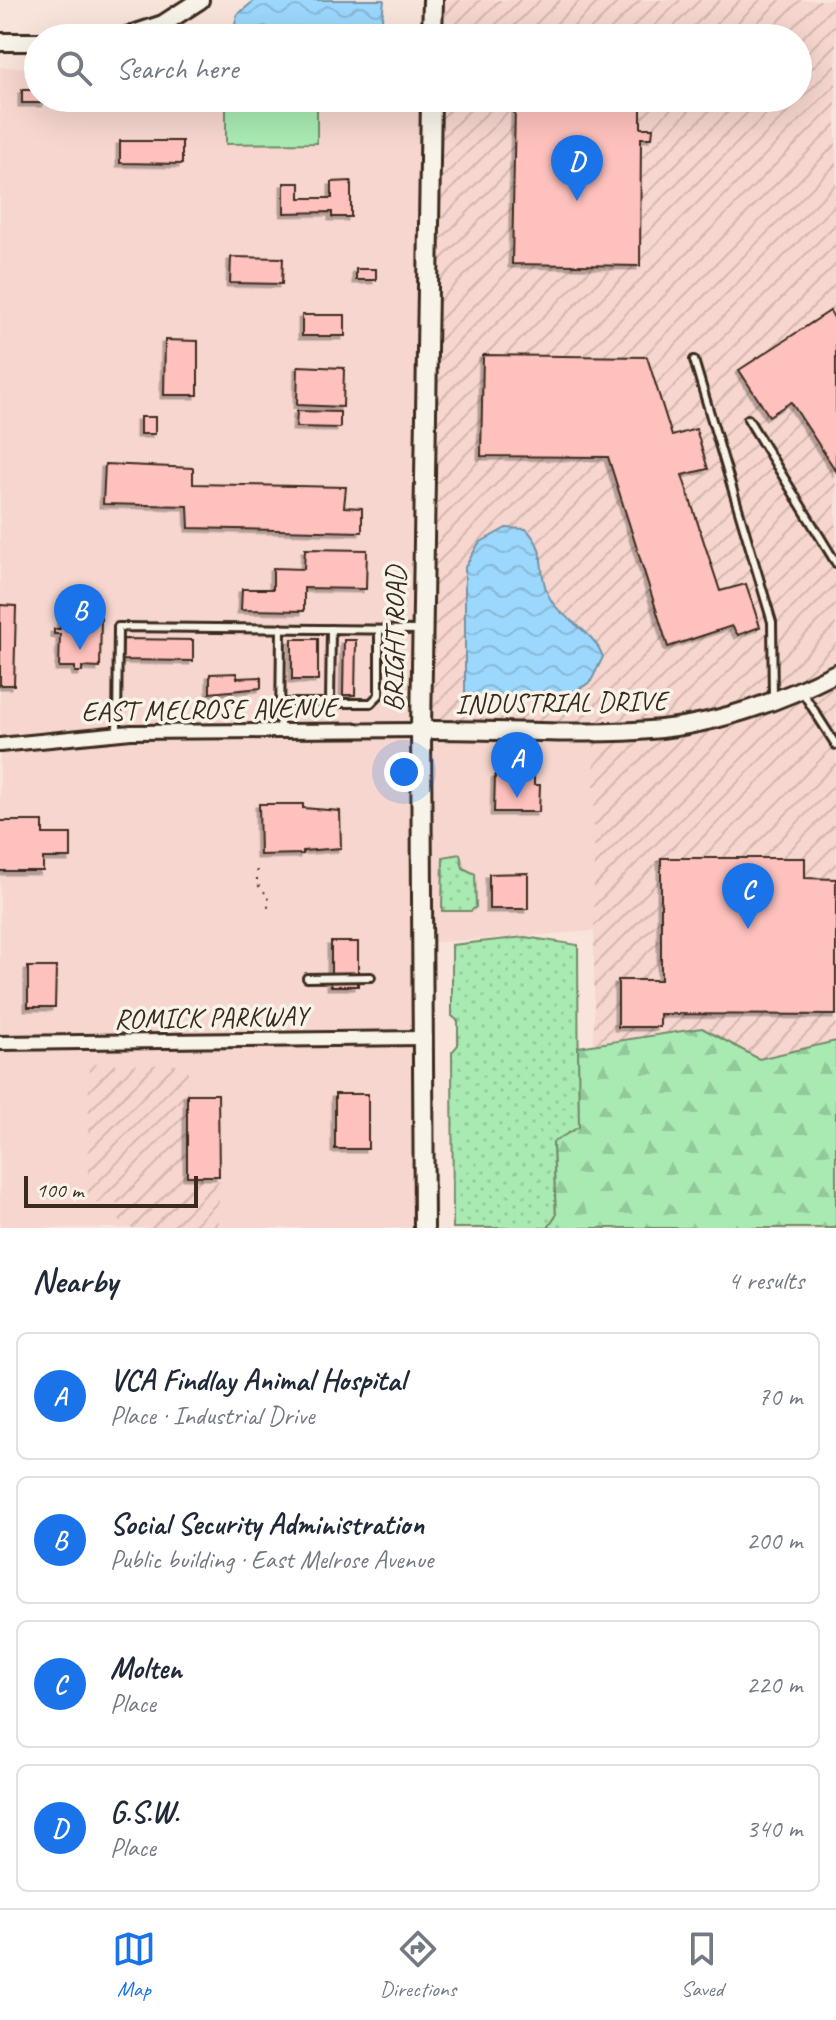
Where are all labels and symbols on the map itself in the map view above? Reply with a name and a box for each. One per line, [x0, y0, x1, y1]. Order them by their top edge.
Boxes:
pin: D [551, 135, 603, 201]
street label: BRIGHT ROAD [375, 563, 413, 712]
pin: B [54, 584, 106, 650]
street label: INDUSTRIAL DRIVE [455, 683, 671, 721]
street label: EAST MELROSE AVENUE [81, 689, 341, 729]
pin: A [491, 732, 543, 798]
your location [384, 752, 424, 792]
pin: C [722, 863, 774, 929]
street label: ROMICK PARKWAY [114, 998, 312, 1036]
scale bar [24, 1172, 198, 1208]

